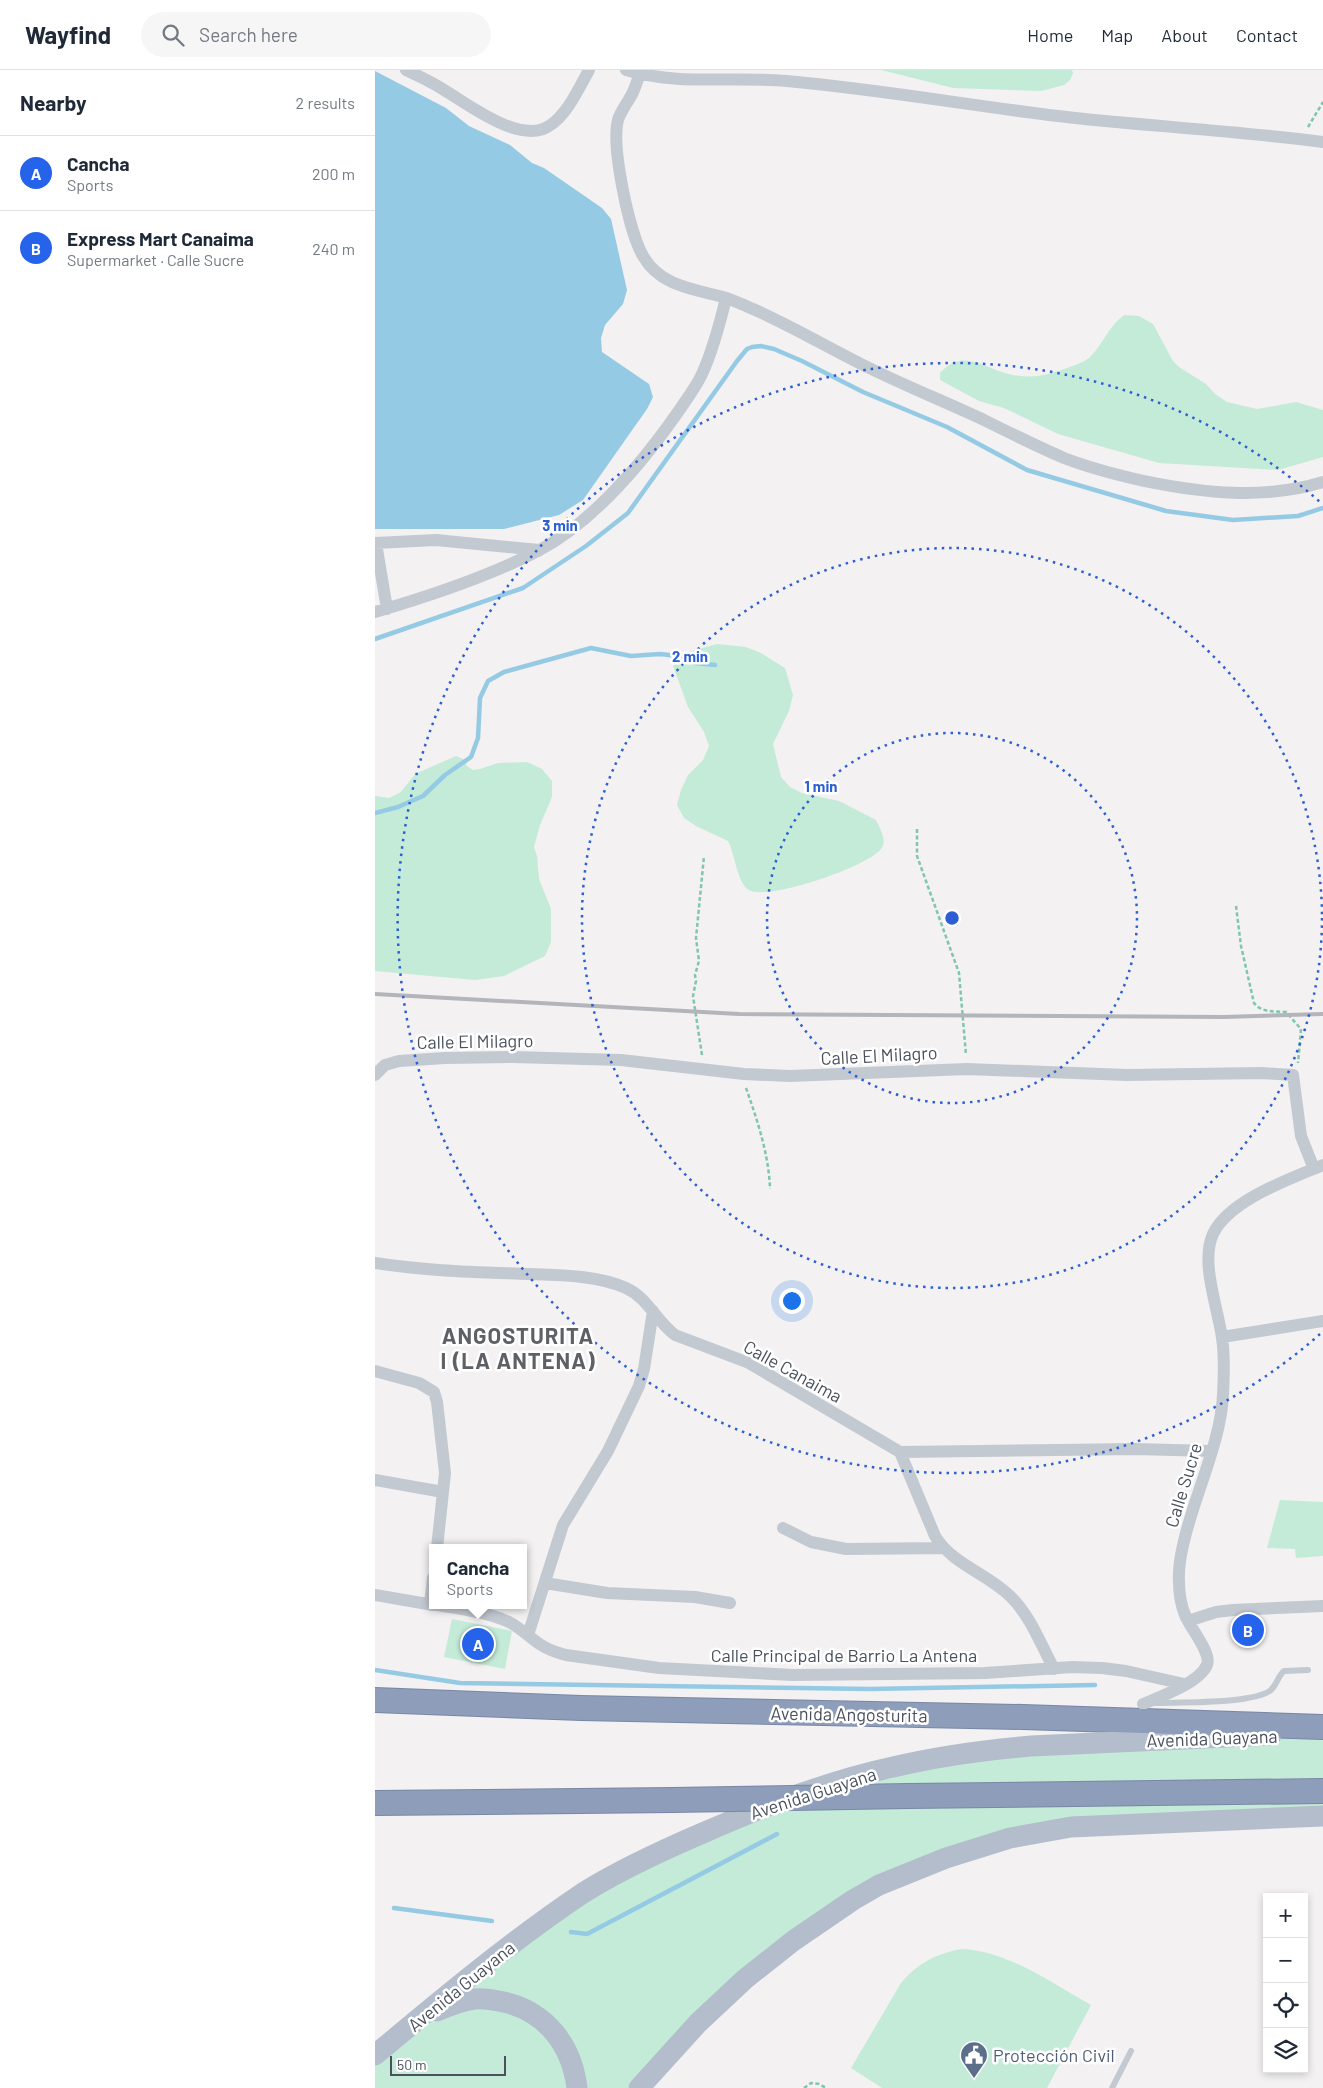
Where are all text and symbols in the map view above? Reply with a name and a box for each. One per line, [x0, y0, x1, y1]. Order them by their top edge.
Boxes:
search box [141, 12, 491, 57]
text: Wayfind [25, 20, 111, 49]
icon: search [159, 21, 187, 49]
text: Search here [199, 23, 298, 46]
text: Home [1027, 24, 1073, 46]
text: Map [1101, 24, 1133, 46]
text: About [1161, 24, 1208, 46]
text: Contact [1236, 24, 1298, 46]
text: Nearby [20, 90, 86, 115]
text: 2 results [296, 93, 355, 112]
text: Cancha [67, 152, 130, 175]
text: A [31, 164, 41, 183]
text: 200 m [312, 164, 355, 183]
text: Sports [67, 175, 113, 194]
text: Express Mart Canaima [67, 227, 254, 250]
text: B [31, 239, 41, 258]
text: 240 m [312, 239, 355, 258]
text: Supermarket · Calle Sucre [67, 250, 244, 269]
text: 3 min [542, 516, 578, 534]
text: 2 min [672, 647, 708, 665]
text: 1 min [805, 777, 837, 795]
centre of rings [943, 909, 961, 927]
street label: Calle El Milagro [416, 1029, 534, 1053]
street label: Calle El Milagro [820, 1041, 938, 1069]
your location [779, 1288, 805, 1314]
district label: ANGOSTURITA I (LA ANTENA) [440, 1322, 596, 1373]
street label: Calle Canaima [740, 1335, 846, 1407]
street label: Calle Sucre [1160, 1440, 1206, 1530]
popup [429, 1544, 527, 1609]
text: Cancha [447, 1556, 509, 1579]
text: Sports [447, 1579, 493, 1598]
pin: B [1232, 1611, 1264, 1649]
pin: A [462, 1625, 494, 1663]
street label: Calle Principal de Barrio La Antena [711, 1644, 977, 1666]
street label: Avenida Angosturita [770, 1702, 928, 1726]
street label: Avenida Guayana [1146, 1725, 1278, 1751]
street label: Avenida Guayana [747, 1762, 879, 1824]
map controls [1263, 1893, 1308, 2073]
button: + [1263, 1893, 1308, 1938]
street label: Avenida Guayana [403, 1936, 519, 2036]
button: − [1263, 1938, 1308, 1983]
button: locate [1263, 1983, 1308, 2028]
button: layers [1263, 2028, 1308, 2073]
public building icon: Protección Civil [959, 2040, 989, 2079]
place label: Protección Civil [993, 2044, 1115, 2066]
scale bar [390, 2053, 506, 2076]
text: 50 m [397, 2056, 426, 2073]

